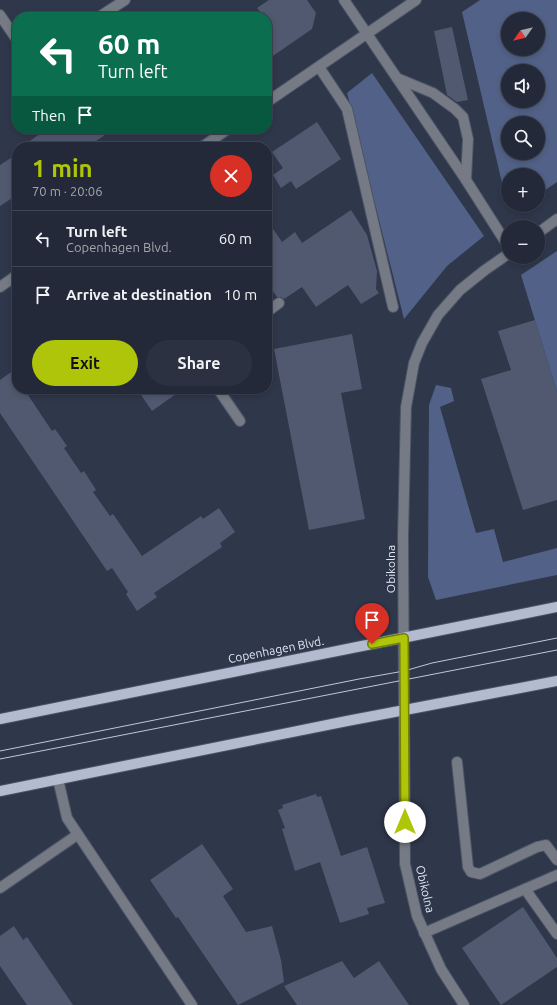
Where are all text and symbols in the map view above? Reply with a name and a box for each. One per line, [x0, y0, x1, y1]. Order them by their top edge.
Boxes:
north arrow [501, 12, 545, 56]
map controls [501, 12, 545, 264]
icon: left [32, 28, 84, 80]
text: 60 m [98, 28, 160, 59]
text: Turn left [98, 61, 168, 81]
button: sound [501, 64, 545, 108]
icon: arrive [74, 104, 96, 126]
text: Then [32, 107, 66, 124]
button: search [501, 116, 545, 160]
text: 1 min [32, 155, 93, 182]
button: close [210, 155, 252, 197]
button: + [501, 168, 545, 212]
text: 70 m · 20:06 [32, 184, 103, 198]
button: − [501, 220, 545, 264]
text: Turn left [66, 223, 127, 240]
icon: left [32, 228, 54, 250]
text: 60 m [219, 230, 252, 247]
text: Copenhagen Blvd. [66, 240, 172, 254]
icon: arrive [32, 284, 54, 306]
text: Arrive at destination [66, 286, 212, 303]
text: 10 m [224, 286, 257, 303]
button: Exit [32, 340, 138, 386]
button: Share [146, 340, 252, 386]
street label: Obikolna [384, 545, 397, 593]
pin [355, 603, 389, 644]
icon: arrive [361, 609, 383, 631]
street label: Copenhagen Blvd. [227, 634, 325, 665]
position arrow [384, 801, 426, 843]
street label: Obikolna [414, 864, 437, 914]

